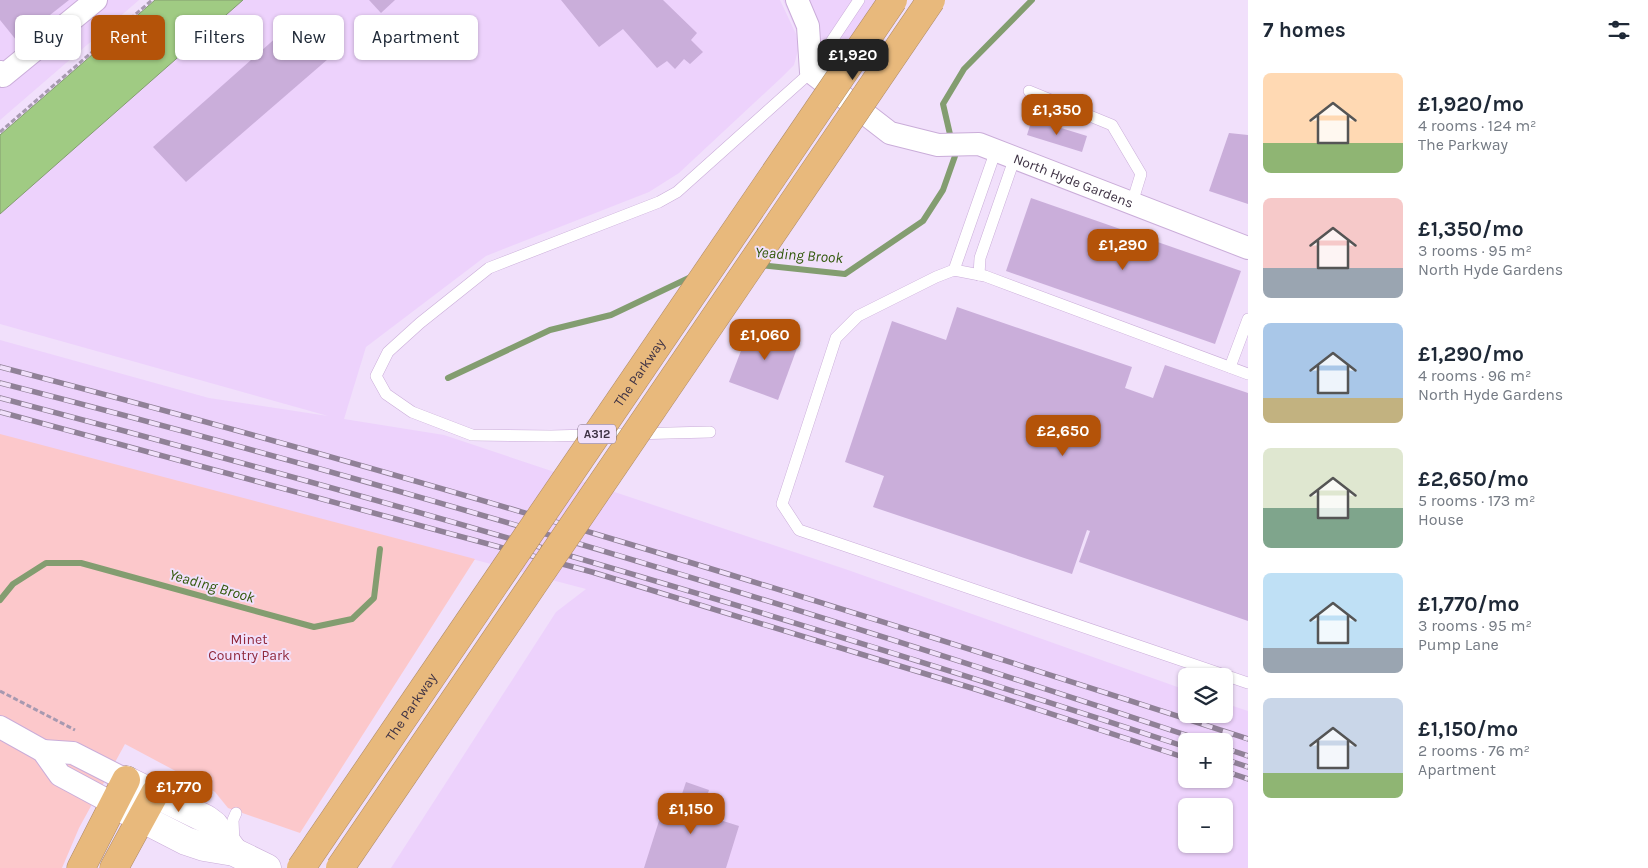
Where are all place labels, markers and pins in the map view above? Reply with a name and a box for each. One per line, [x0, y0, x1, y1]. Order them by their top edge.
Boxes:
pin: £1,920 [812, 38, 894, 81]
pin: £1,350 [1016, 94, 1098, 136]
pin: £1,290 [1082, 228, 1164, 271]
pin: £1,060 [724, 318, 806, 361]
pin: £2,650 [1022, 414, 1104, 457]
pin: £1,770 [138, 770, 220, 813]
pin: £1,150 [650, 792, 732, 835]

